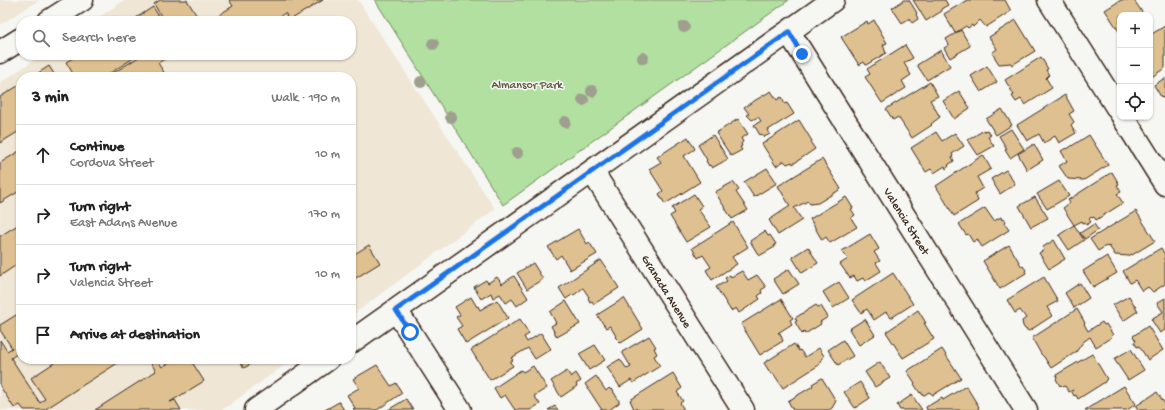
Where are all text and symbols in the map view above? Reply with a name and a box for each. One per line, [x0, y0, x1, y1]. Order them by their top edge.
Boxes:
map controls [1117, 12, 1153, 120]
button: + [1117, 12, 1153, 48]
search box [16, 16, 356, 60]
icon: search [30, 27, 52, 49]
text: Search here [62, 29, 136, 47]
route end [793, 45, 811, 63]
button: − [1117, 48, 1153, 84]
park label: Almansor Park [491, 79, 564, 93]
button: locate [1117, 84, 1153, 120]
text: 3 min [32, 88, 69, 108]
text: Walk · 190 m [271, 91, 340, 106]
text: Continue [70, 138, 124, 156]
icon: ahead [32, 144, 54, 166]
text: 10 m [315, 147, 340, 162]
text: Cordova Street [70, 156, 153, 171]
street label: Valencia Street [879, 185, 932, 259]
text: Turn right [70, 198, 130, 216]
icon: right [32, 204, 54, 226]
text: 170 m [308, 207, 340, 222]
text: East Adams Avenue [70, 216, 177, 231]
street label: Granada Avenue [637, 253, 694, 332]
text: Turn right [70, 258, 130, 276]
icon: right [32, 264, 54, 286]
text: 10 m [315, 267, 340, 282]
text: Valencia Street [70, 276, 152, 291]
route start [401, 323, 419, 341]
icon: arrive [32, 324, 54, 346]
text: Arrive at destination [70, 326, 200, 344]

